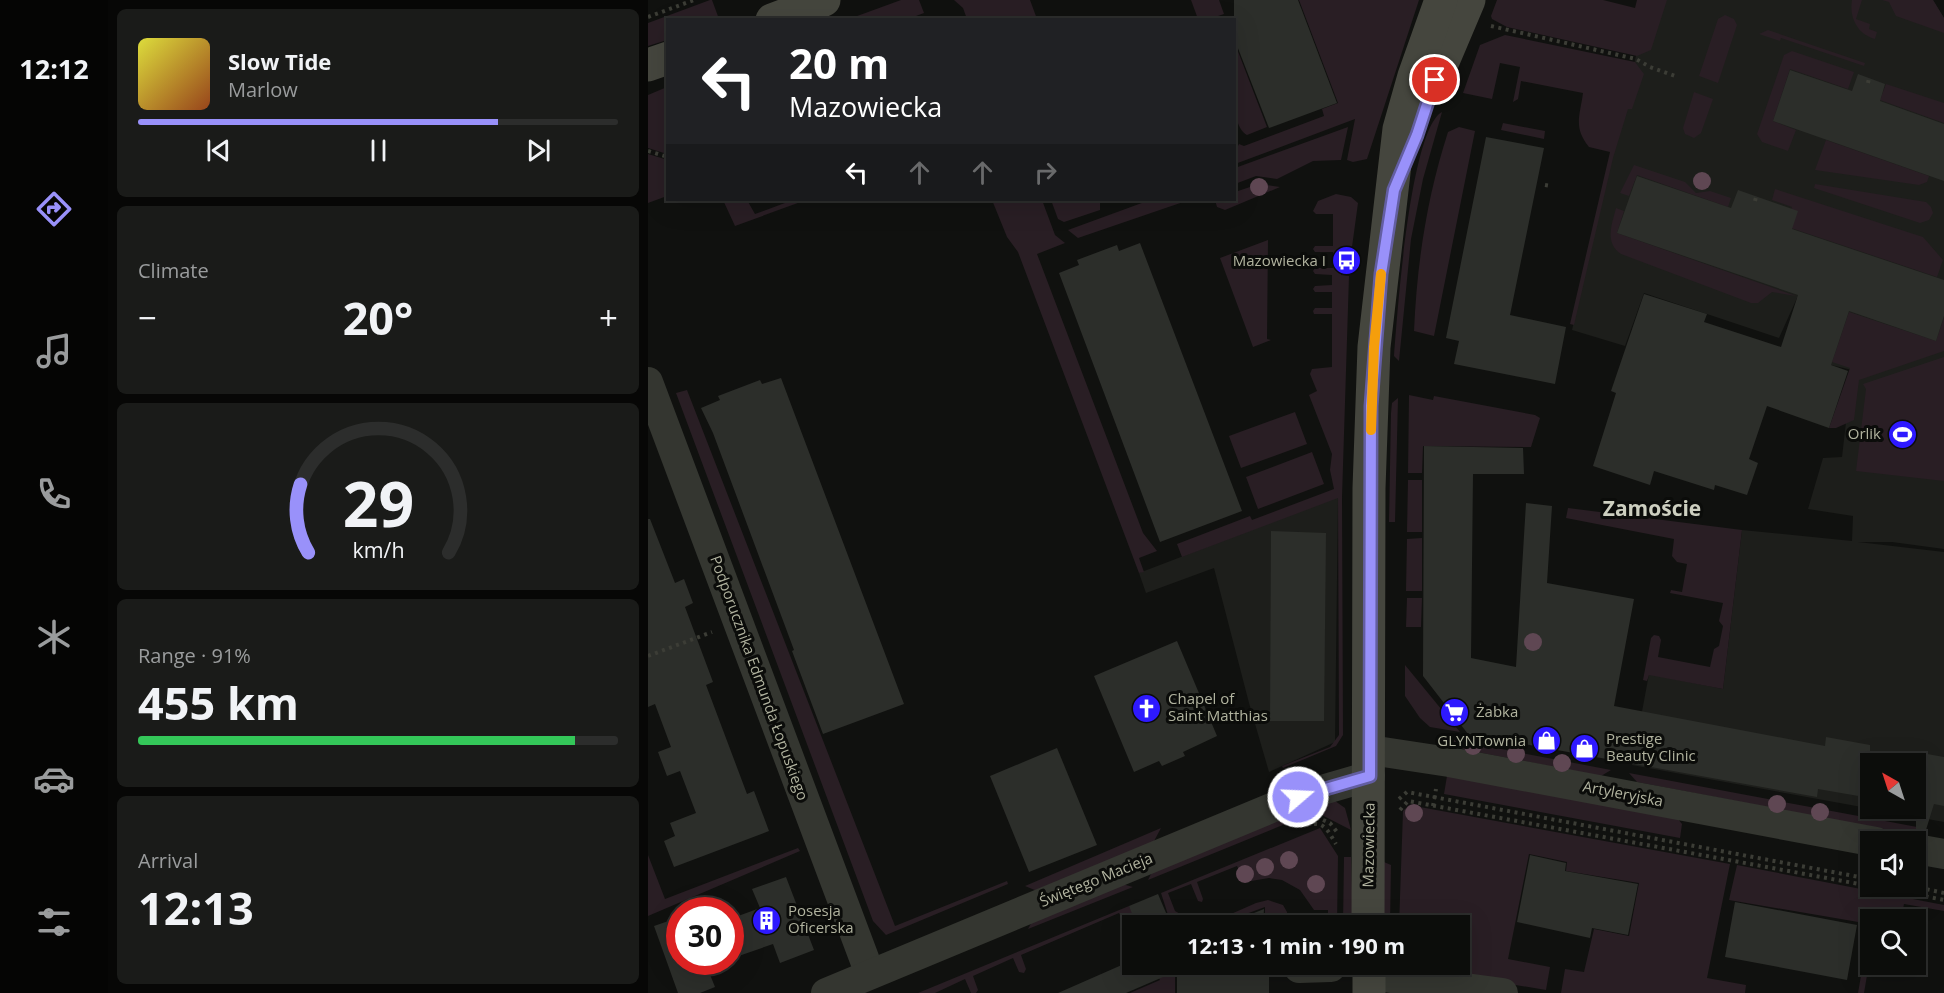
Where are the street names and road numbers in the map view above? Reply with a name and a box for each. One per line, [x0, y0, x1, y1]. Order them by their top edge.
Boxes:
street label: Podporucznika Edmunda Łopuskiego [706, 553, 814, 803]
street label: Artyleryjska [1581, 775, 1665, 811]
street label: Mazowiecka [1357, 802, 1379, 888]
street label: Świętego Macieja [1036, 847, 1155, 911]

